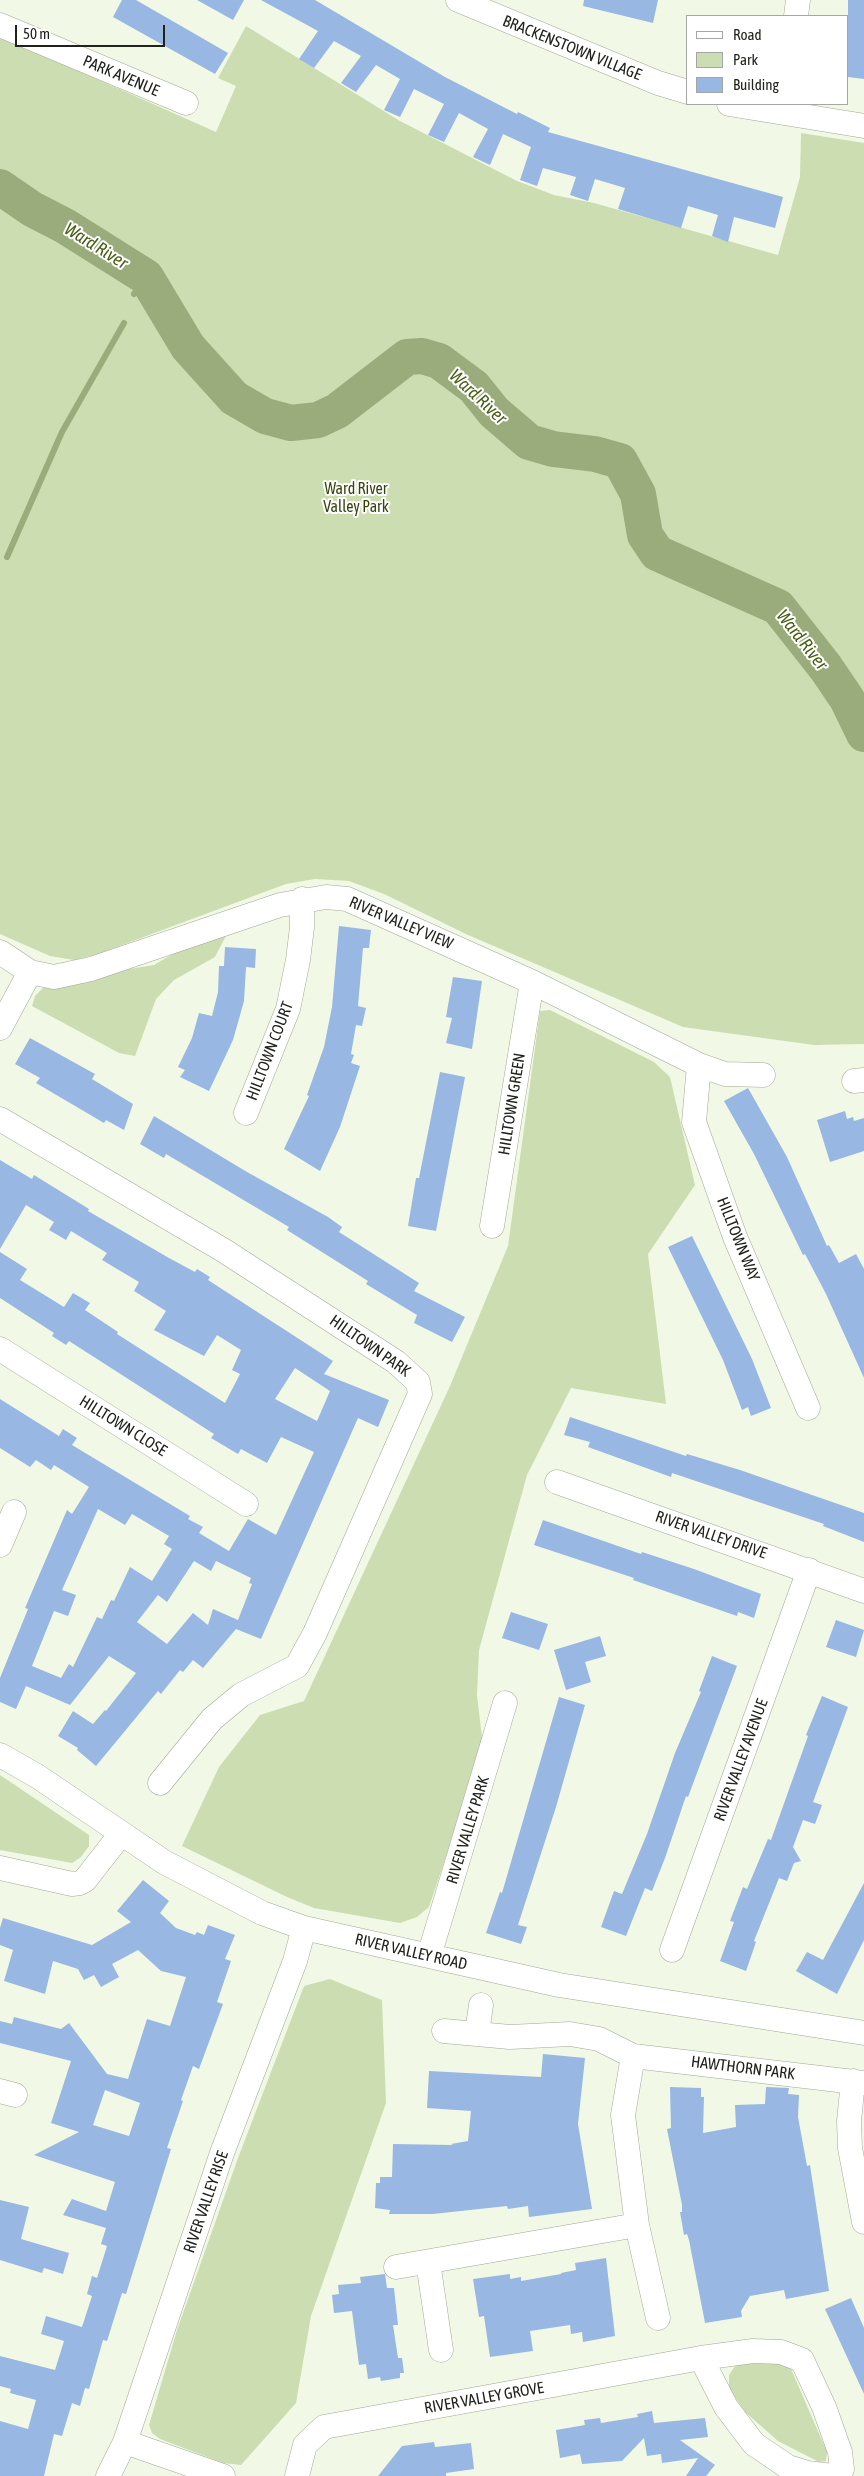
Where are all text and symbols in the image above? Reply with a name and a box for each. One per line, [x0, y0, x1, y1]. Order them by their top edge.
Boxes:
street label: BRACKENSTOWN VILLAGE [500, 11, 644, 85]
scale bar [18, 15, 168, 47]
legend [686, 15, 849, 105]
text: 50 m [23, 25, 50, 42]
text: Road [733, 26, 762, 43]
street label: PARK AVENUE [80, 51, 162, 101]
text: Park [733, 51, 758, 68]
text: Building [733, 76, 779, 93]
water label: Ward River [60, 218, 132, 274]
water label: Ward River [445, 365, 511, 429]
park label: Ward River Valley Park [323, 479, 389, 517]
water label: Ward River [772, 606, 832, 674]
street label: RIVER VALLEY VIEW [346, 892, 456, 954]
street label: HILLTOWN COURT [242, 999, 298, 1103]
street label: HILLTOWN GREEN [494, 1052, 530, 1156]
street label: HILLTOWN WAY [712, 1194, 764, 1284]
street label: HILLTOWN PARK [326, 1311, 414, 1381]
street label: HILLTOWN CLOSE [76, 1392, 170, 1460]
street label: RIVER VALLEY DRIVE [653, 1507, 769, 1563]
street label: RIVER VALLEY AVENUE [710, 1696, 772, 1824]
street label: RIVER VALLEY PARK [442, 1774, 494, 1886]
street label: RIVER VALLEY ROAD [353, 1930, 469, 1974]
street label: HAWTHORN PARK [690, 2052, 796, 2084]
street label: RIVER VALLEY RISE [180, 2149, 232, 2255]
street label: RIVER VALLEY GROVE [423, 2378, 545, 2418]

